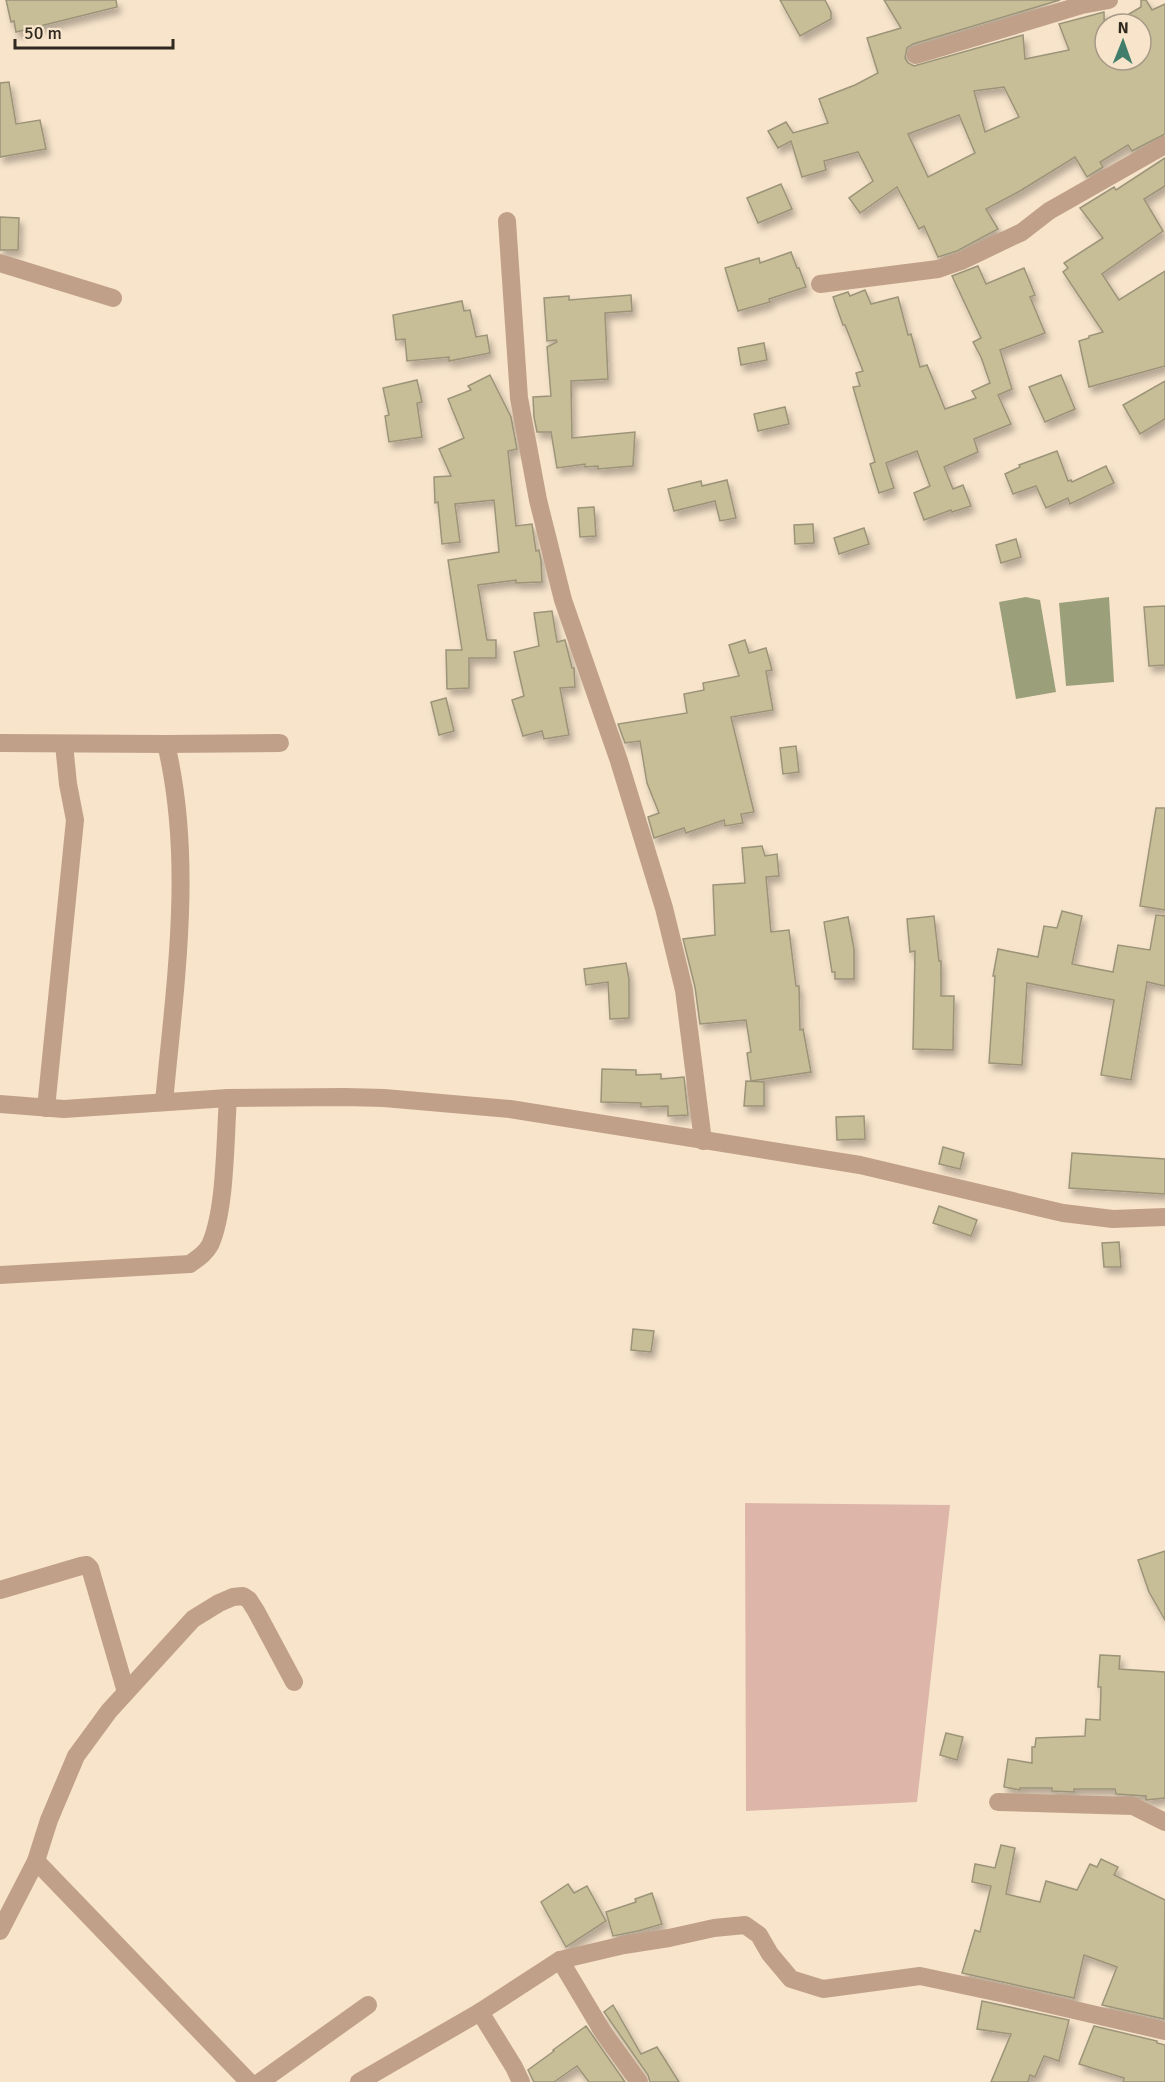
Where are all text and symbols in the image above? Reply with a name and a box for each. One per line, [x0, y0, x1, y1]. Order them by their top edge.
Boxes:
scale bar [15, 12, 172, 50]
north arrow [1093, 12, 1153, 72]
text: N [1118, 18, 1129, 38]
text: 50 m [24, 22, 62, 44]

